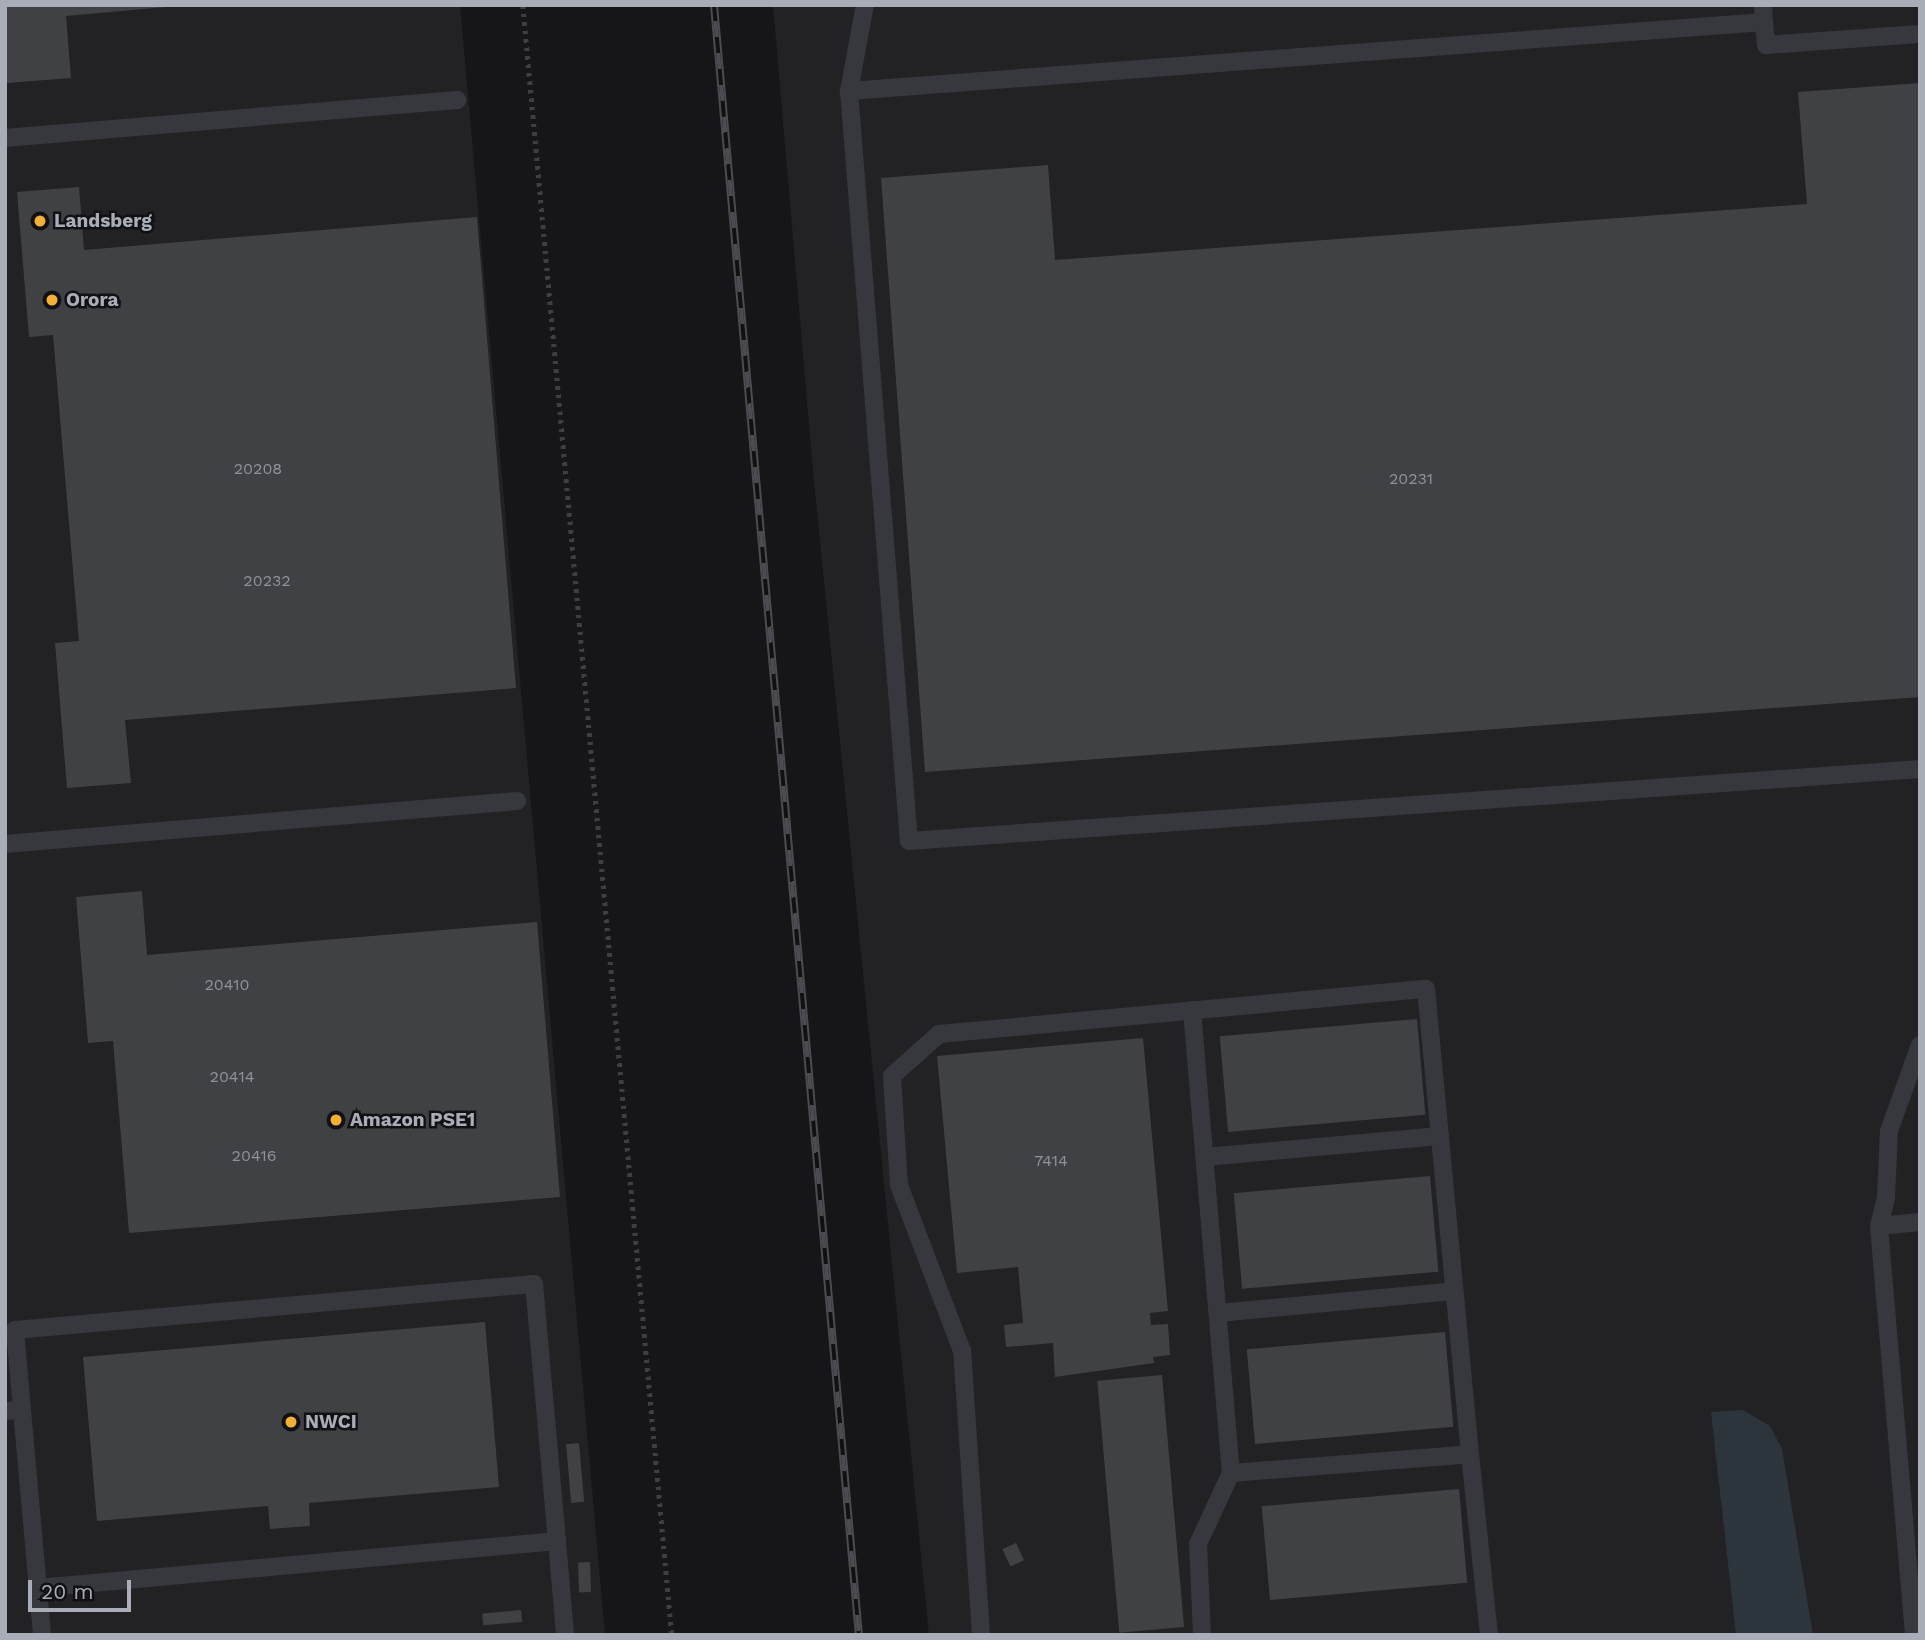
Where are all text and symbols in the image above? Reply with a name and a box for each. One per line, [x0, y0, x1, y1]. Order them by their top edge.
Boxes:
place label: Landsberg [54, 210, 152, 232]
marker: Landsberg [32, 213, 48, 229]
place label: Orora [66, 289, 118, 311]
marker: Orora [44, 292, 60, 308]
house number: 20208 [234, 459, 282, 479]
house number: 20231 [1389, 469, 1433, 489]
house number: 20232 [243, 571, 291, 591]
house number: 20410 [205, 975, 249, 995]
house number: 20414 [210, 1067, 254, 1087]
place label: Amazon PSE1 [350, 1109, 475, 1131]
marker: Amazon PSE1 [328, 1112, 344, 1128]
house number: 20416 [232, 1146, 276, 1166]
house number: 7414 [1034, 1151, 1068, 1171]
place label: NWCI [305, 1411, 357, 1433]
marker: NWCI [283, 1414, 299, 1430]
scale bar [32, 1566, 135, 1610]
text: 20 m [41, 1579, 93, 1604]

